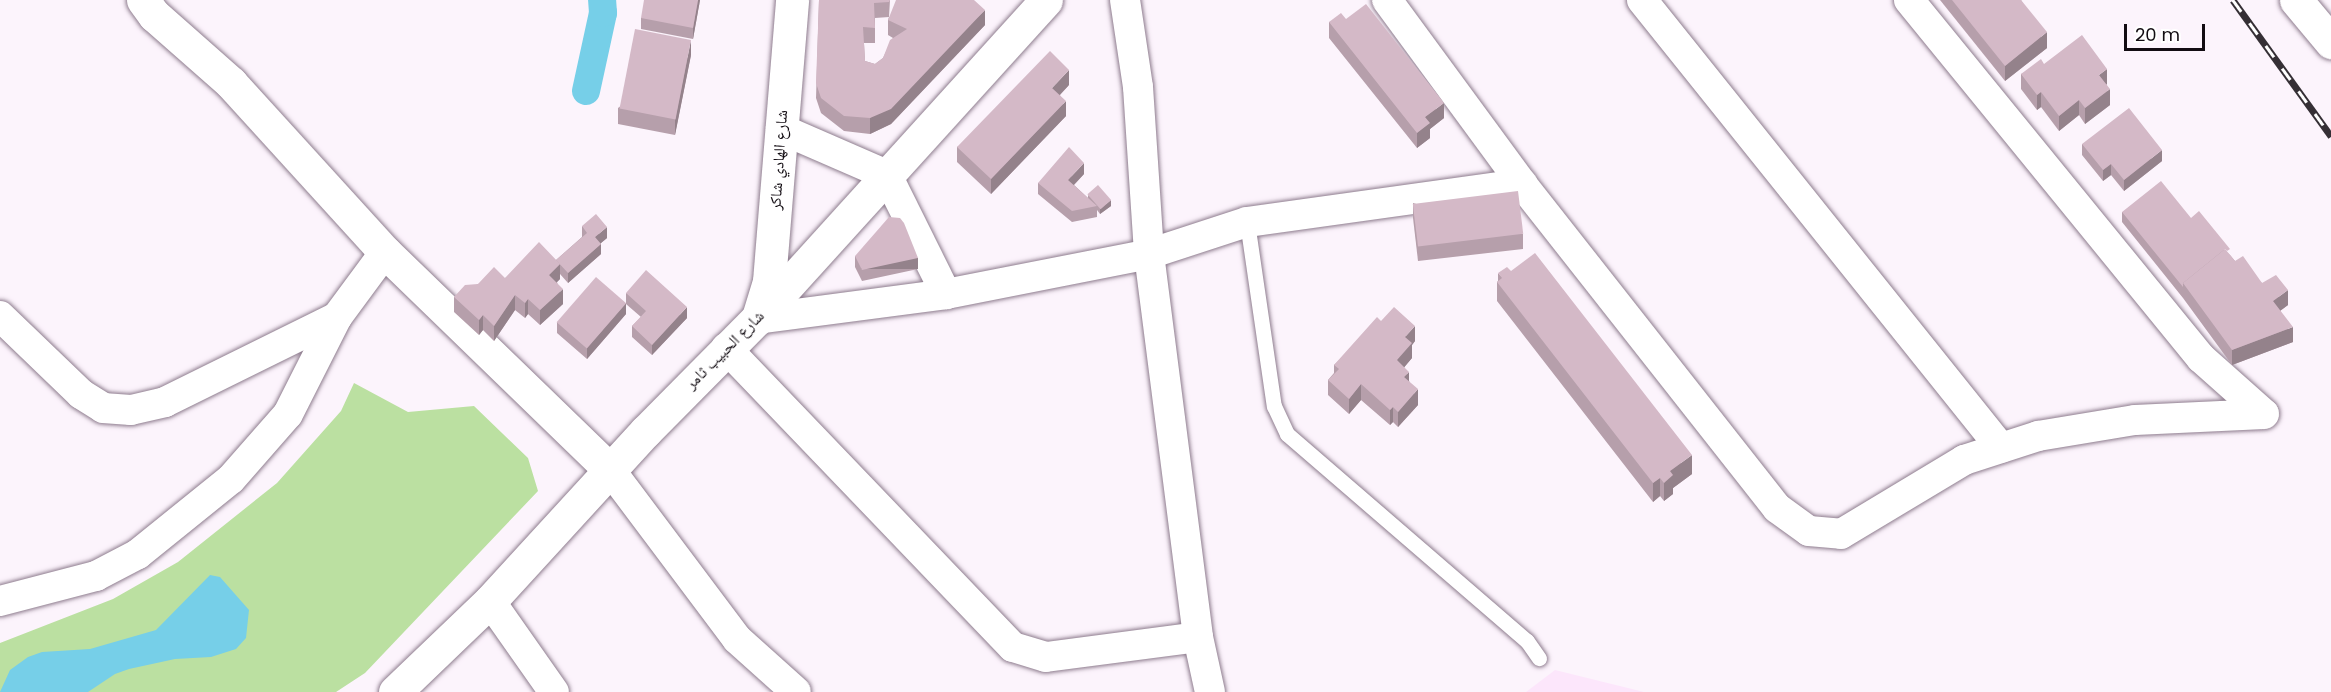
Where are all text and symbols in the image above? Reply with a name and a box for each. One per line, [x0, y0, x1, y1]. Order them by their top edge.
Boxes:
scale bar [2127, 12, 2208, 50]
text: 20 m [2135, 22, 2180, 47]
street label: شارع الهادي شاكر [766, 109, 792, 211]
street label: شارع الحبيب ثامر [682, 307, 768, 393]

